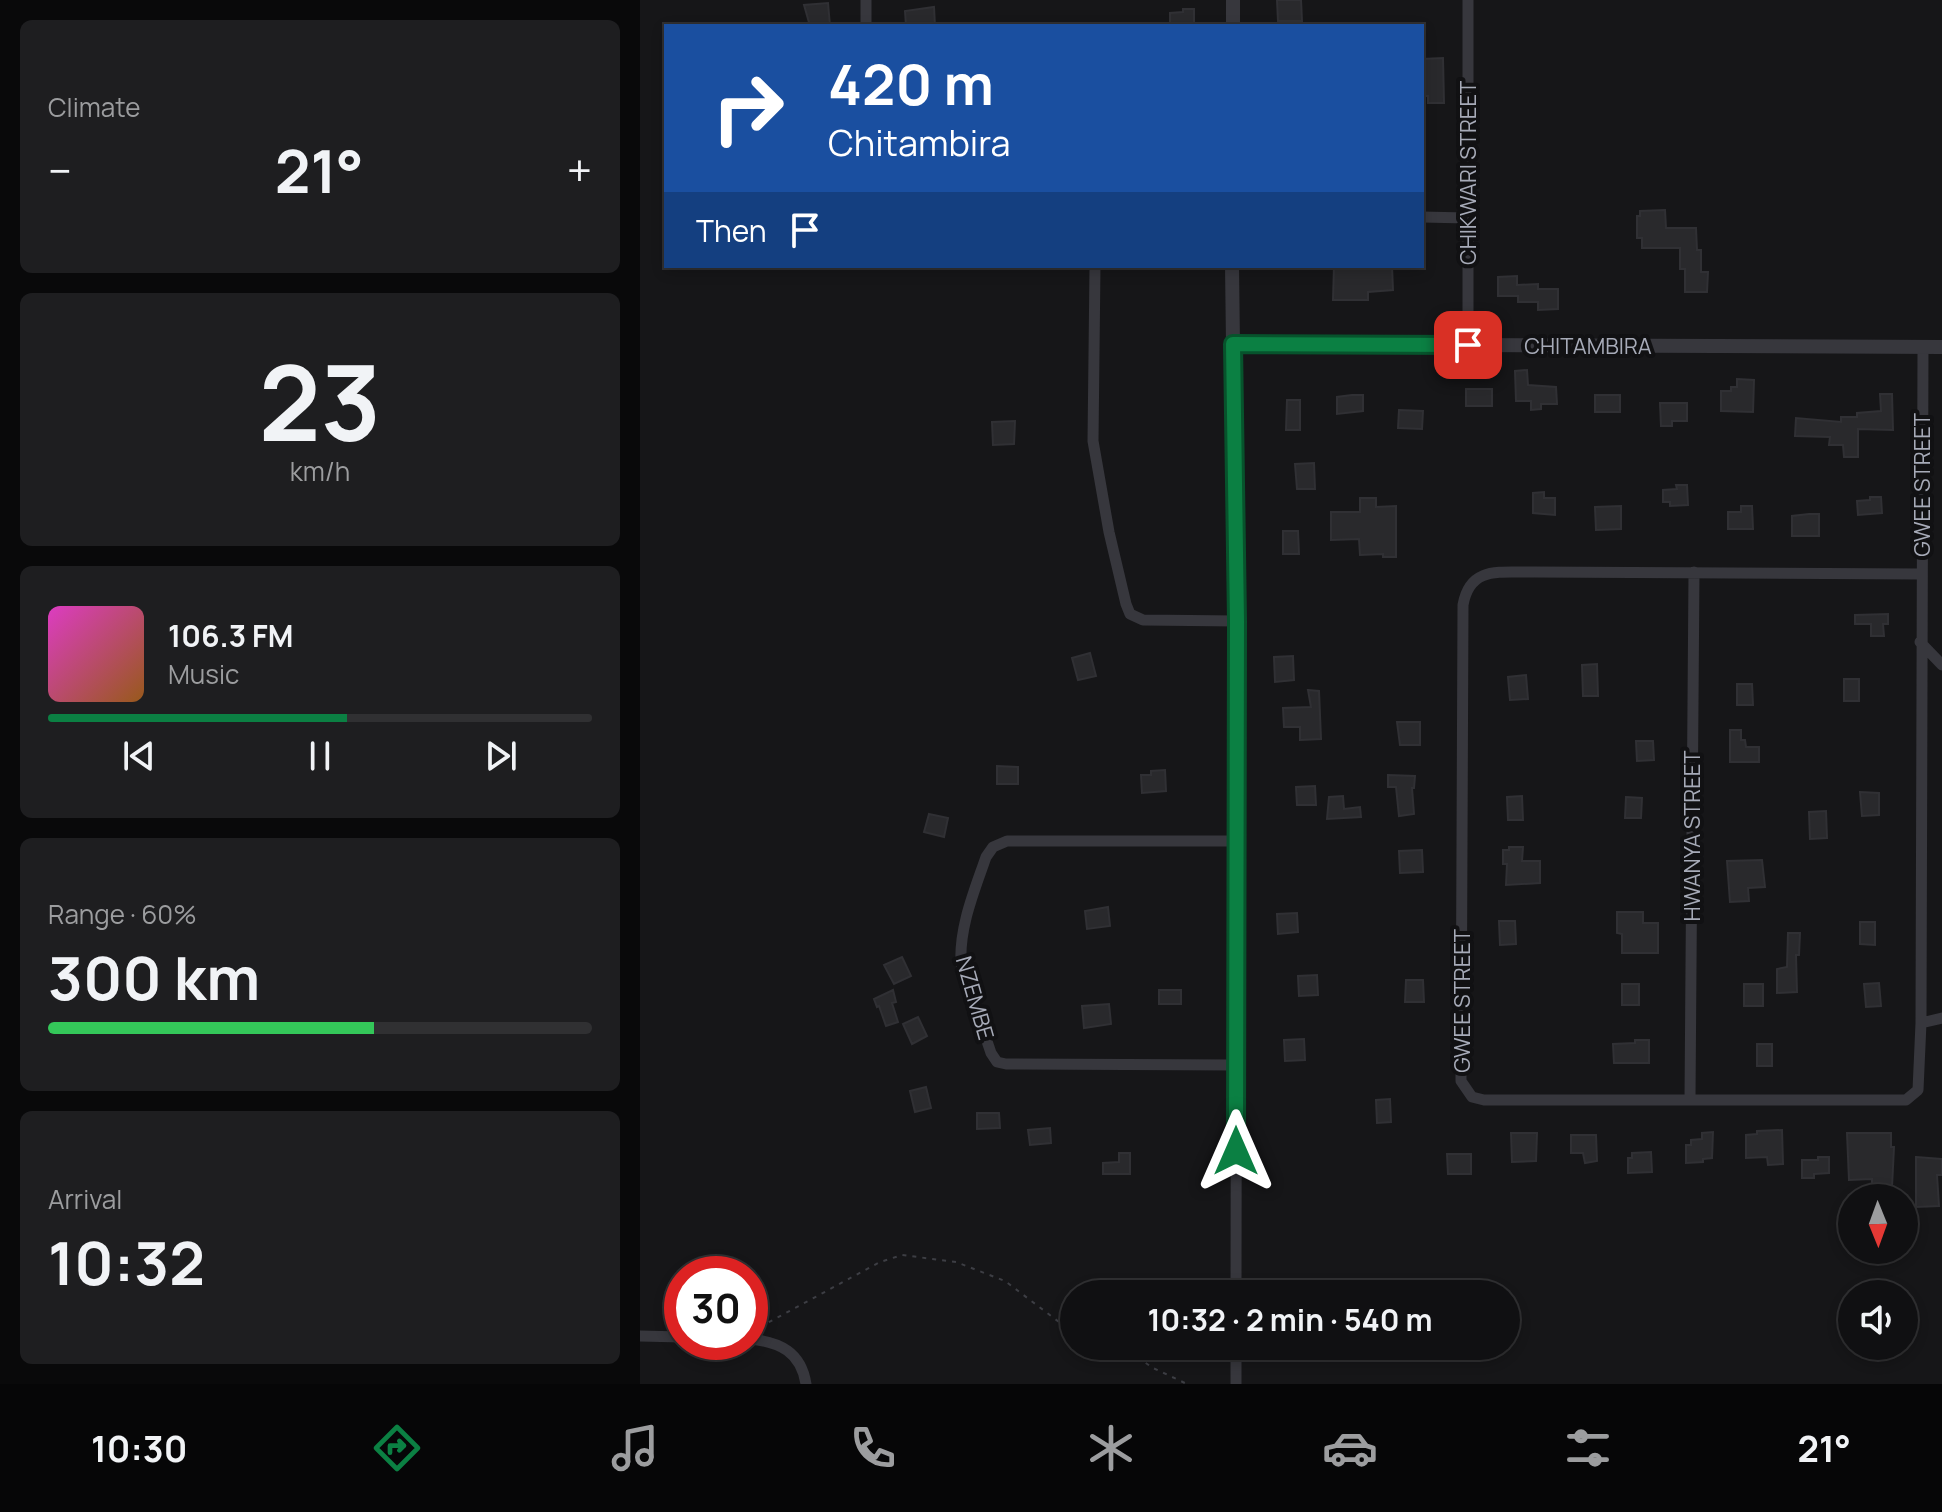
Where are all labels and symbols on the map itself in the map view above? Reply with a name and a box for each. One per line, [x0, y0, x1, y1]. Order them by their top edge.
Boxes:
street label: CHIKWARI STREET [1453, 81, 1483, 265]
pin [1434, 311, 1502, 379]
street label: CHITAMBIRA [1524, 331, 1652, 361]
street label: GWEE STREET [1907, 413, 1937, 557]
street label: HWANYA STREET [1677, 751, 1707, 921]
street label: GWEE STREET [1447, 929, 1477, 1073]
street label: NZEMBE [949, 953, 1001, 1043]
position arrow [1194, 1109, 1278, 1193]
north arrow [1838, 1184, 1918, 1264]
speed limit sign: 30 [664, 1256, 768, 1360]

